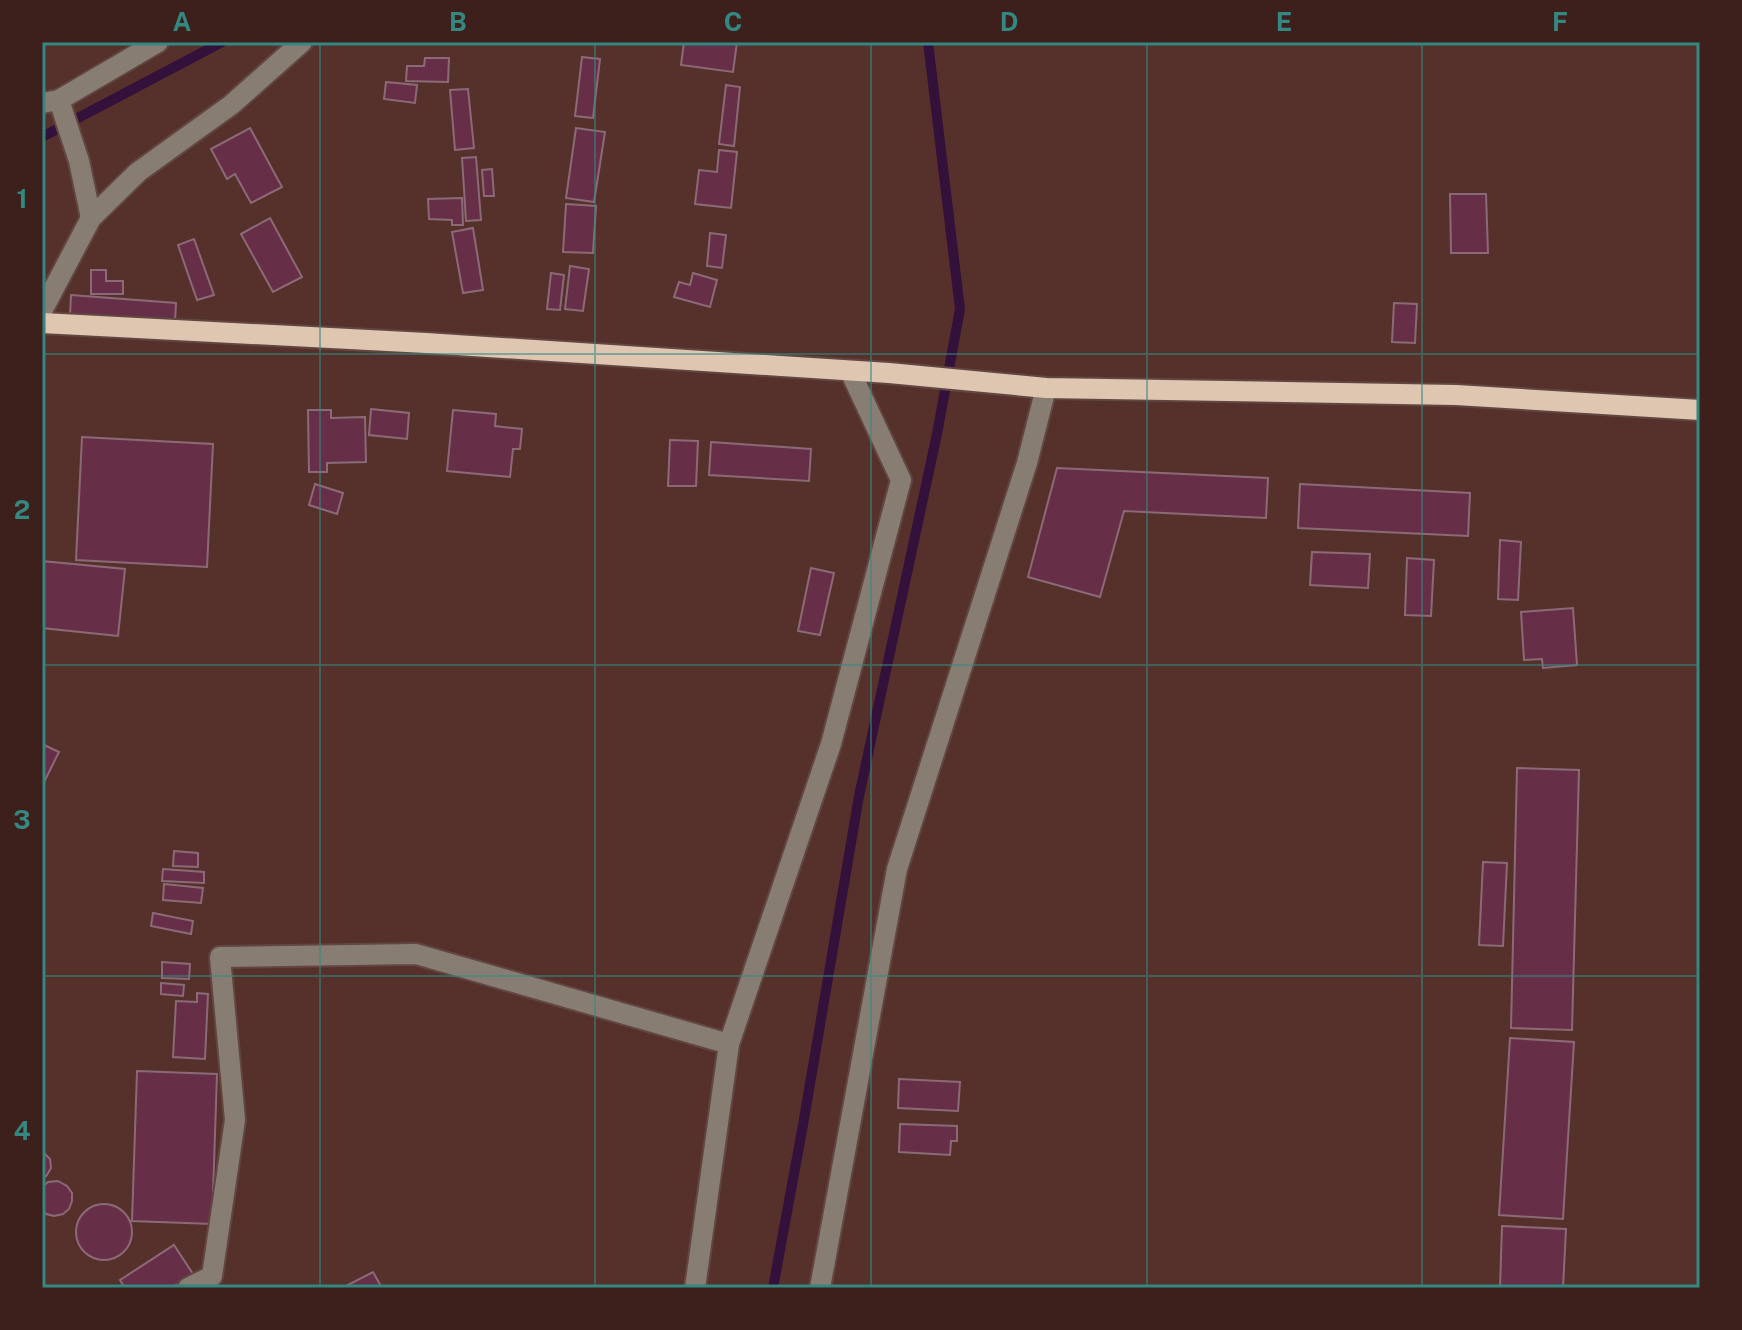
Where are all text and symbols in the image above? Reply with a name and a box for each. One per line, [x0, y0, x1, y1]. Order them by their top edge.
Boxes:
text: A [173, 6, 192, 37]
text: B [449, 6, 467, 37]
text: C [724, 6, 742, 37]
text: D [1000, 6, 1018, 37]
text: E [1276, 6, 1292, 37]
text: F [1552, 6, 1568, 37]
text: 1 [16, 183, 28, 214]
text: 2 [14, 494, 30, 525]
text: 3 [13, 804, 31, 835]
text: 4 [13, 1115, 31, 1146]

